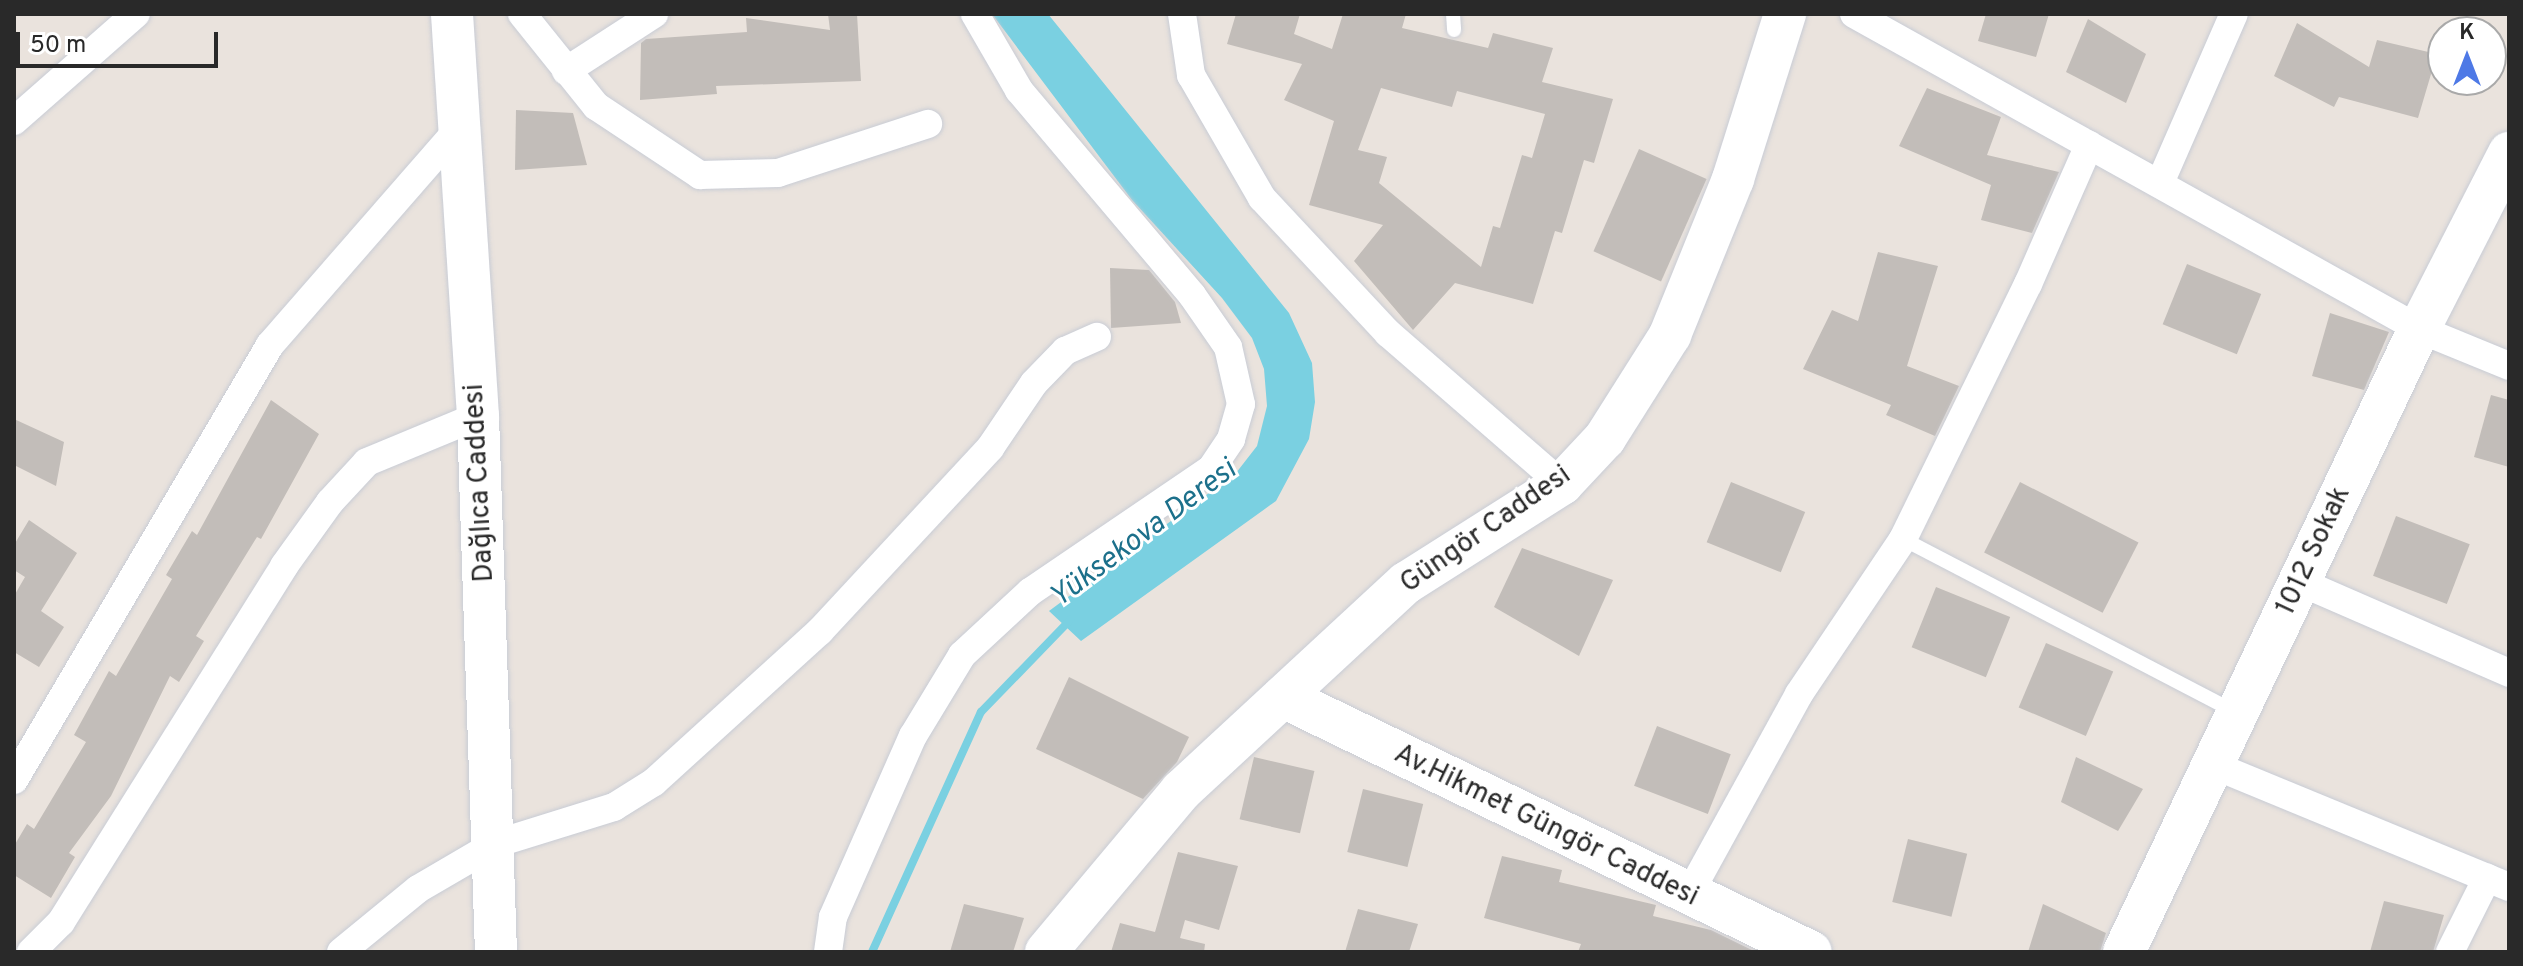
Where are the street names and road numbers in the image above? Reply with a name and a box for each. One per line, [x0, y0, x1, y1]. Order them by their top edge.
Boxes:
street label: Dağlıca Caddesi [458, 383, 502, 583]
street label: Güngör Caddesi [1394, 459, 1578, 601]
street label: 1012 Sokak [2270, 481, 2358, 621]
street label: Av.Hikmet Güngör Caddesi [1388, 738, 1704, 914]

